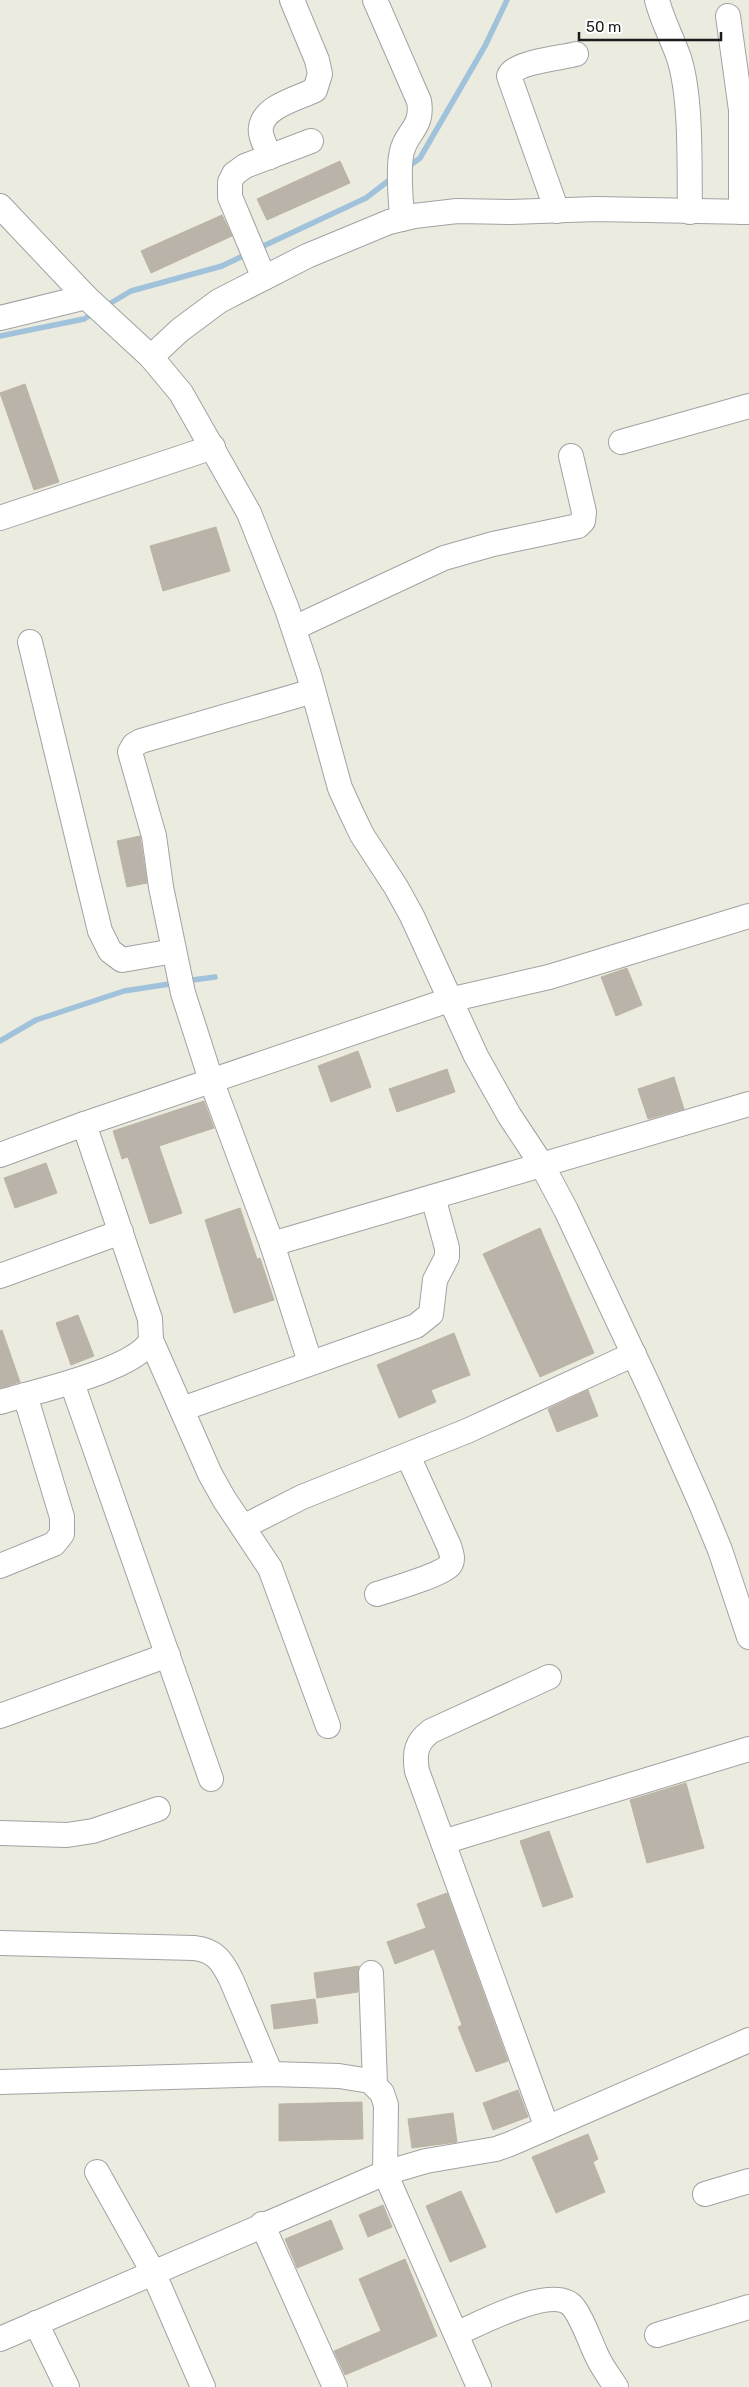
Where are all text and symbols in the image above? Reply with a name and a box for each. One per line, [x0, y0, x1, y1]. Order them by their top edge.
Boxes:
scale bar [579, 10, 722, 42]
text: 50 m [586, 18, 621, 36]

